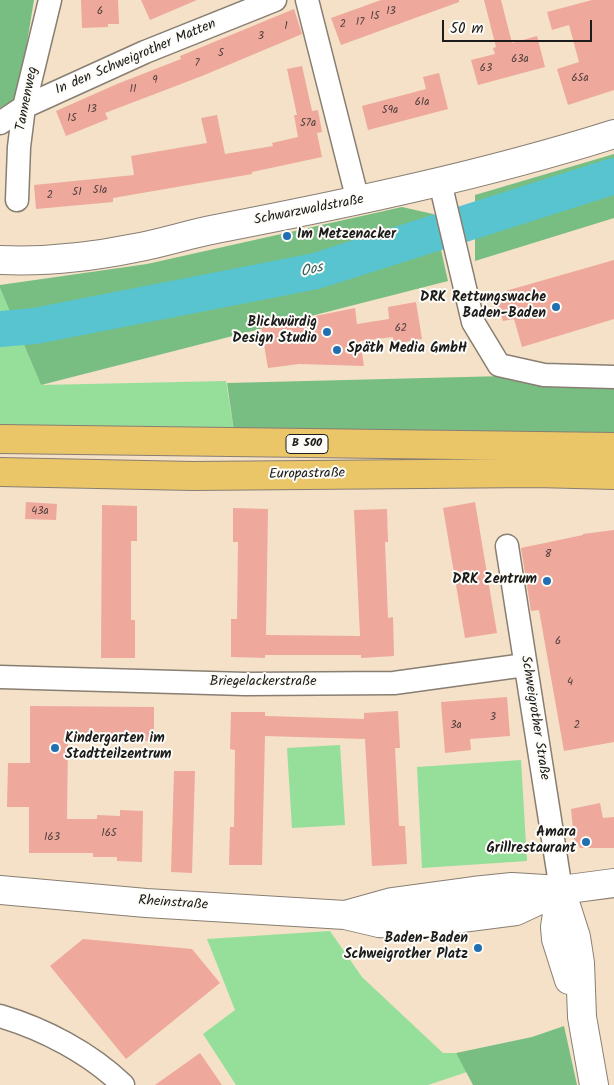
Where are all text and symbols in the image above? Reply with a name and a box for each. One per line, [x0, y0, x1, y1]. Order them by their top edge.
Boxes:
house number: 6 [97, 5, 103, 19]
house number: 13 [386, 5, 396, 19]
house number: 15 [370, 10, 380, 24]
scale bar [444, 10, 594, 42]
street label: In den Schweigrother Matten [53, 16, 219, 100]
house number: 17 [356, 16, 364, 30]
text: 50 m [450, 17, 484, 41]
house number: 2 [340, 18, 346, 32]
house number: 1 [284, 20, 288, 34]
house number: 3 [258, 30, 264, 44]
house number: 5 [218, 47, 224, 61]
house number: 63a [511, 53, 529, 67]
house number: 7 [194, 57, 200, 71]
house number: 63 [480, 62, 492, 76]
street label: Tannenweg [14, 65, 42, 133]
house number: 65a [571, 72, 589, 86]
house number: 9 [152, 74, 158, 88]
house number: 11 [130, 83, 136, 97]
house number: 61a [415, 96, 429, 110]
house number: 13 [87, 103, 97, 117]
house number: 59a [382, 104, 398, 118]
house number: 15 [67, 112, 77, 126]
house number: 57a [300, 117, 316, 131]
house number: 51a [93, 184, 107, 198]
house number: 51 [72, 186, 82, 200]
house number: 2 [47, 189, 53, 203]
street label: Schwarzwaldstraße [253, 192, 365, 230]
place label: Im Metzenacker [297, 228, 396, 244]
marker: Im Metzenacker [281, 230, 293, 242]
water label: Oos [299, 260, 325, 282]
place label: DRK Rettungswache Baden-Baden [420, 291, 546, 324]
marker: DRK Rettungswache Baden-Baden [550, 301, 562, 313]
place label: Blickwürdig Design Studio [232, 316, 317, 348]
house number: 62 [395, 322, 407, 336]
marker: Blickwürdig Design Studio [321, 326, 333, 338]
place label: Späth Media GmbH [347, 342, 467, 358]
marker: Späth Media GmbH [331, 344, 343, 356]
road number: B 500 [286, 434, 328, 454]
street label: Europastraße [269, 466, 345, 484]
house number: 43a [31, 505, 49, 519]
house number: 8 [545, 548, 551, 562]
place label: DRK Zentrum [452, 573, 537, 589]
marker: DRK Zentrum [541, 575, 553, 587]
house number: 6 [555, 635, 561, 649]
street label: Schweigrother Straße [516, 655, 552, 781]
street label: Briegelackerstraße [210, 675, 316, 691]
house number: 4 [567, 676, 573, 690]
house number: 3 [490, 711, 496, 725]
house number: 3a [450, 719, 462, 733]
house number: 2 [574, 719, 580, 733]
place label: Kindergarten im Stadtteilzentrum [65, 732, 172, 764]
marker: Kindergarten im Stadtteilzentrum [49, 742, 61, 754]
place label: Amara Grillrestaurant [487, 826, 576, 859]
house number: 165 [101, 827, 117, 841]
house number: 163 [44, 831, 60, 845]
marker: Amara Grillrestaurant [580, 836, 592, 848]
street label: Rheinstraße [138, 893, 208, 915]
place label: Baden-Baden Schweigrother Platz [344, 932, 468, 964]
marker: Baden-Baden Schweigrother Platz [472, 942, 484, 954]

